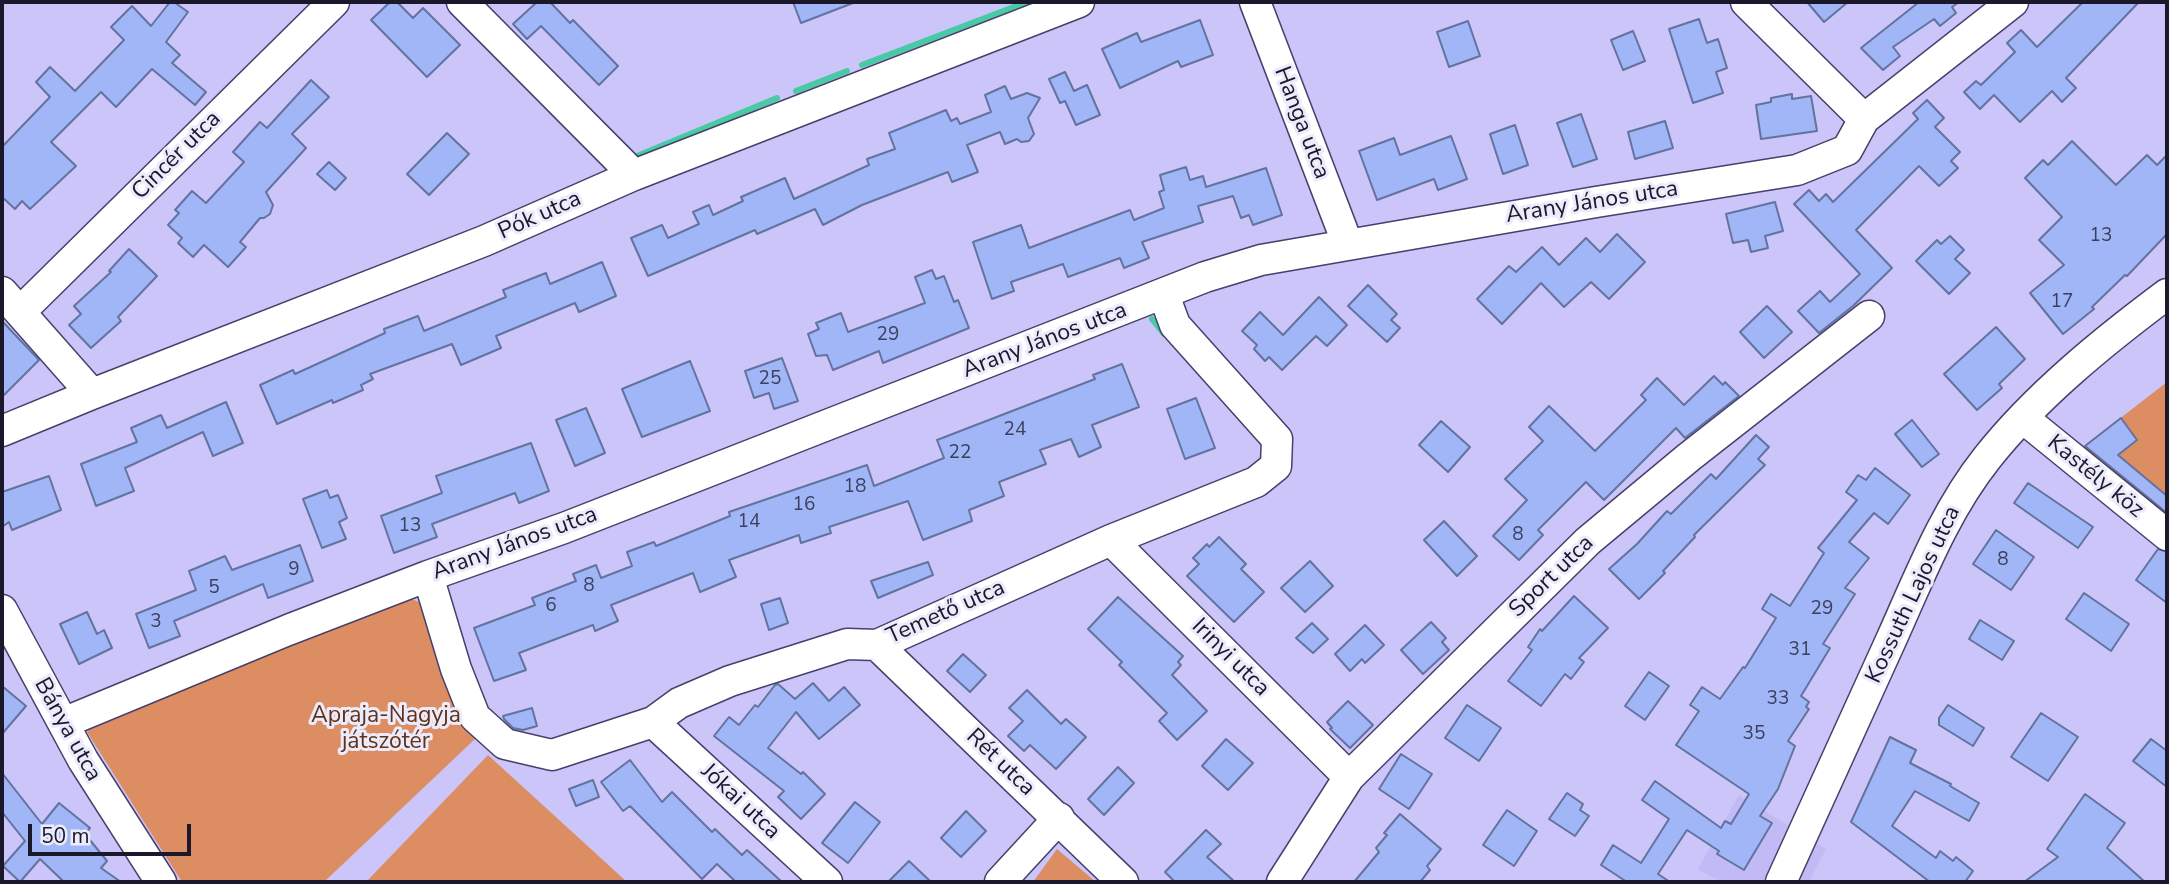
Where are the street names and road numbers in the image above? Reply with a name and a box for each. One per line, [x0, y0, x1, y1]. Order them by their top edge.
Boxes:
street label: Hanga utca [1267, 63, 1335, 183]
street label: Cincér utca [127, 106, 227, 206]
street label: Arany János utca [1504, 176, 1680, 230]
street label: Pók utca [494, 186, 586, 246]
street label: Arany János utca [959, 297, 1131, 385]
street label: Kastély köz [2041, 430, 2149, 524]
street label: Arany János utca [429, 501, 601, 587]
street label: Kossuth Lajos utca [1861, 502, 1967, 688]
street label: Sport utca [1504, 530, 1600, 624]
street label: Temető utca [883, 575, 1009, 651]
street label: Irinyi utca [1185, 613, 1275, 703]
street label: Bánya utca [27, 673, 107, 787]
street label: Rét utca [960, 724, 1040, 802]
street label: Jókai utca [695, 758, 785, 846]

